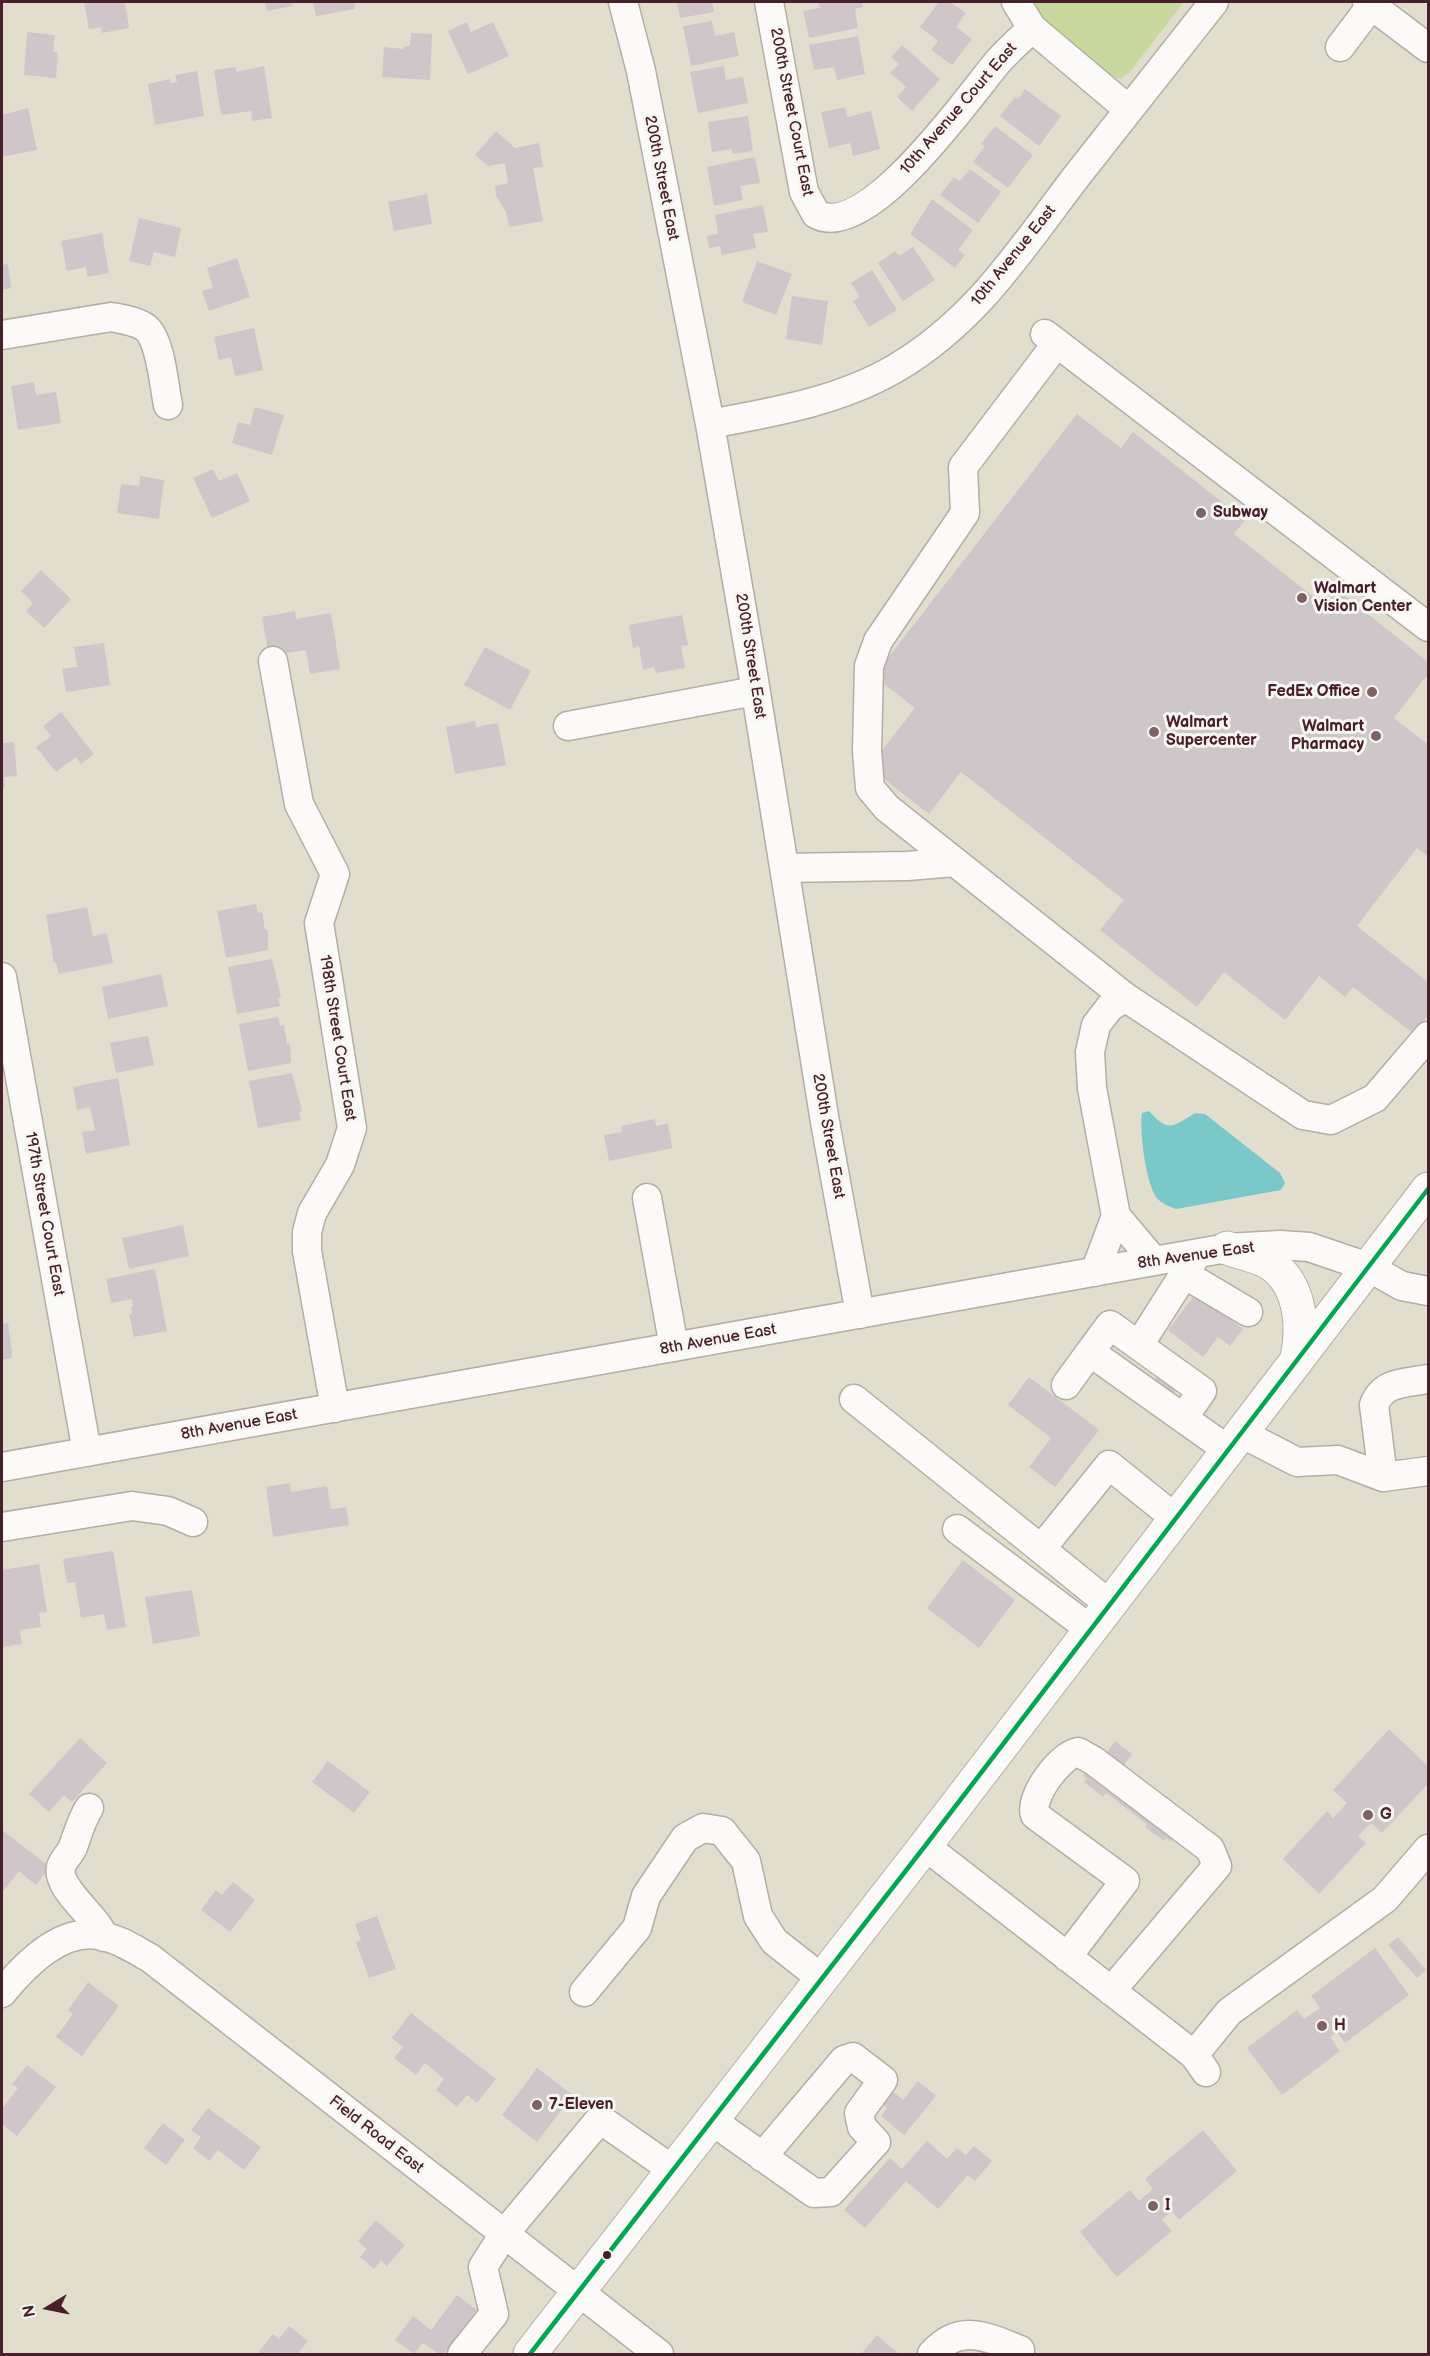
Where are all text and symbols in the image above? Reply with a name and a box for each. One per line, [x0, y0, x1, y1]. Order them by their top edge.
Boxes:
street label: 200th Street Court East [765, 26, 817, 198]
street label: 10th Avenue Court East [896, 39, 1022, 179]
street label: 200th Street East [639, 114, 683, 242]
street label: 10th Avenue East [967, 202, 1061, 310]
place label: Subway [1213, 503, 1268, 523]
marker: Subway [1194, 506, 1208, 520]
place label: Walmart Vision Center [1314, 579, 1412, 617]
marker: Walmart Vision Center [1295, 591, 1309, 605]
street label: 200th Street East [731, 592, 769, 720]
place label: FedEx Office [1267, 682, 1360, 702]
marker: FedEx Office [1365, 685, 1379, 699]
place label: Walmart Supercenter [1166, 713, 1257, 751]
place label: Walmart Pharmacy [1291, 717, 1364, 755]
marker: Walmart Supercenter [1147, 725, 1161, 739]
marker: Walmart Pharmacy [1369, 729, 1383, 743]
street label: 198th Street Court East [314, 954, 360, 1122]
street label: 200th Street East [808, 1072, 848, 1200]
street label: 197th Street Court East [20, 1130, 68, 1298]
street label: 8th Avenue East [1136, 1238, 1256, 1274]
street label: 8th Avenue East [658, 1320, 778, 1360]
street label: 8th Avenue East [179, 1405, 299, 1445]
place label: G [1380, 1805, 1392, 1825]
marker: G [1361, 1808, 1375, 1822]
place label: H [1334, 2016, 1346, 2036]
marker: H [1315, 2019, 1329, 2033]
street label: Field Road East [325, 2092, 427, 2178]
place label: 7-Eleven [549, 2095, 613, 2115]
marker: 7-Eleven [530, 2098, 544, 2112]
place label: I [1165, 2196, 1170, 2216]
marker: I [1146, 2199, 1160, 2213]
unlabelled marker [601, 2249, 613, 2261]
north arrow [18, 2278, 78, 2338]
text: N [19, 2304, 40, 2319]

